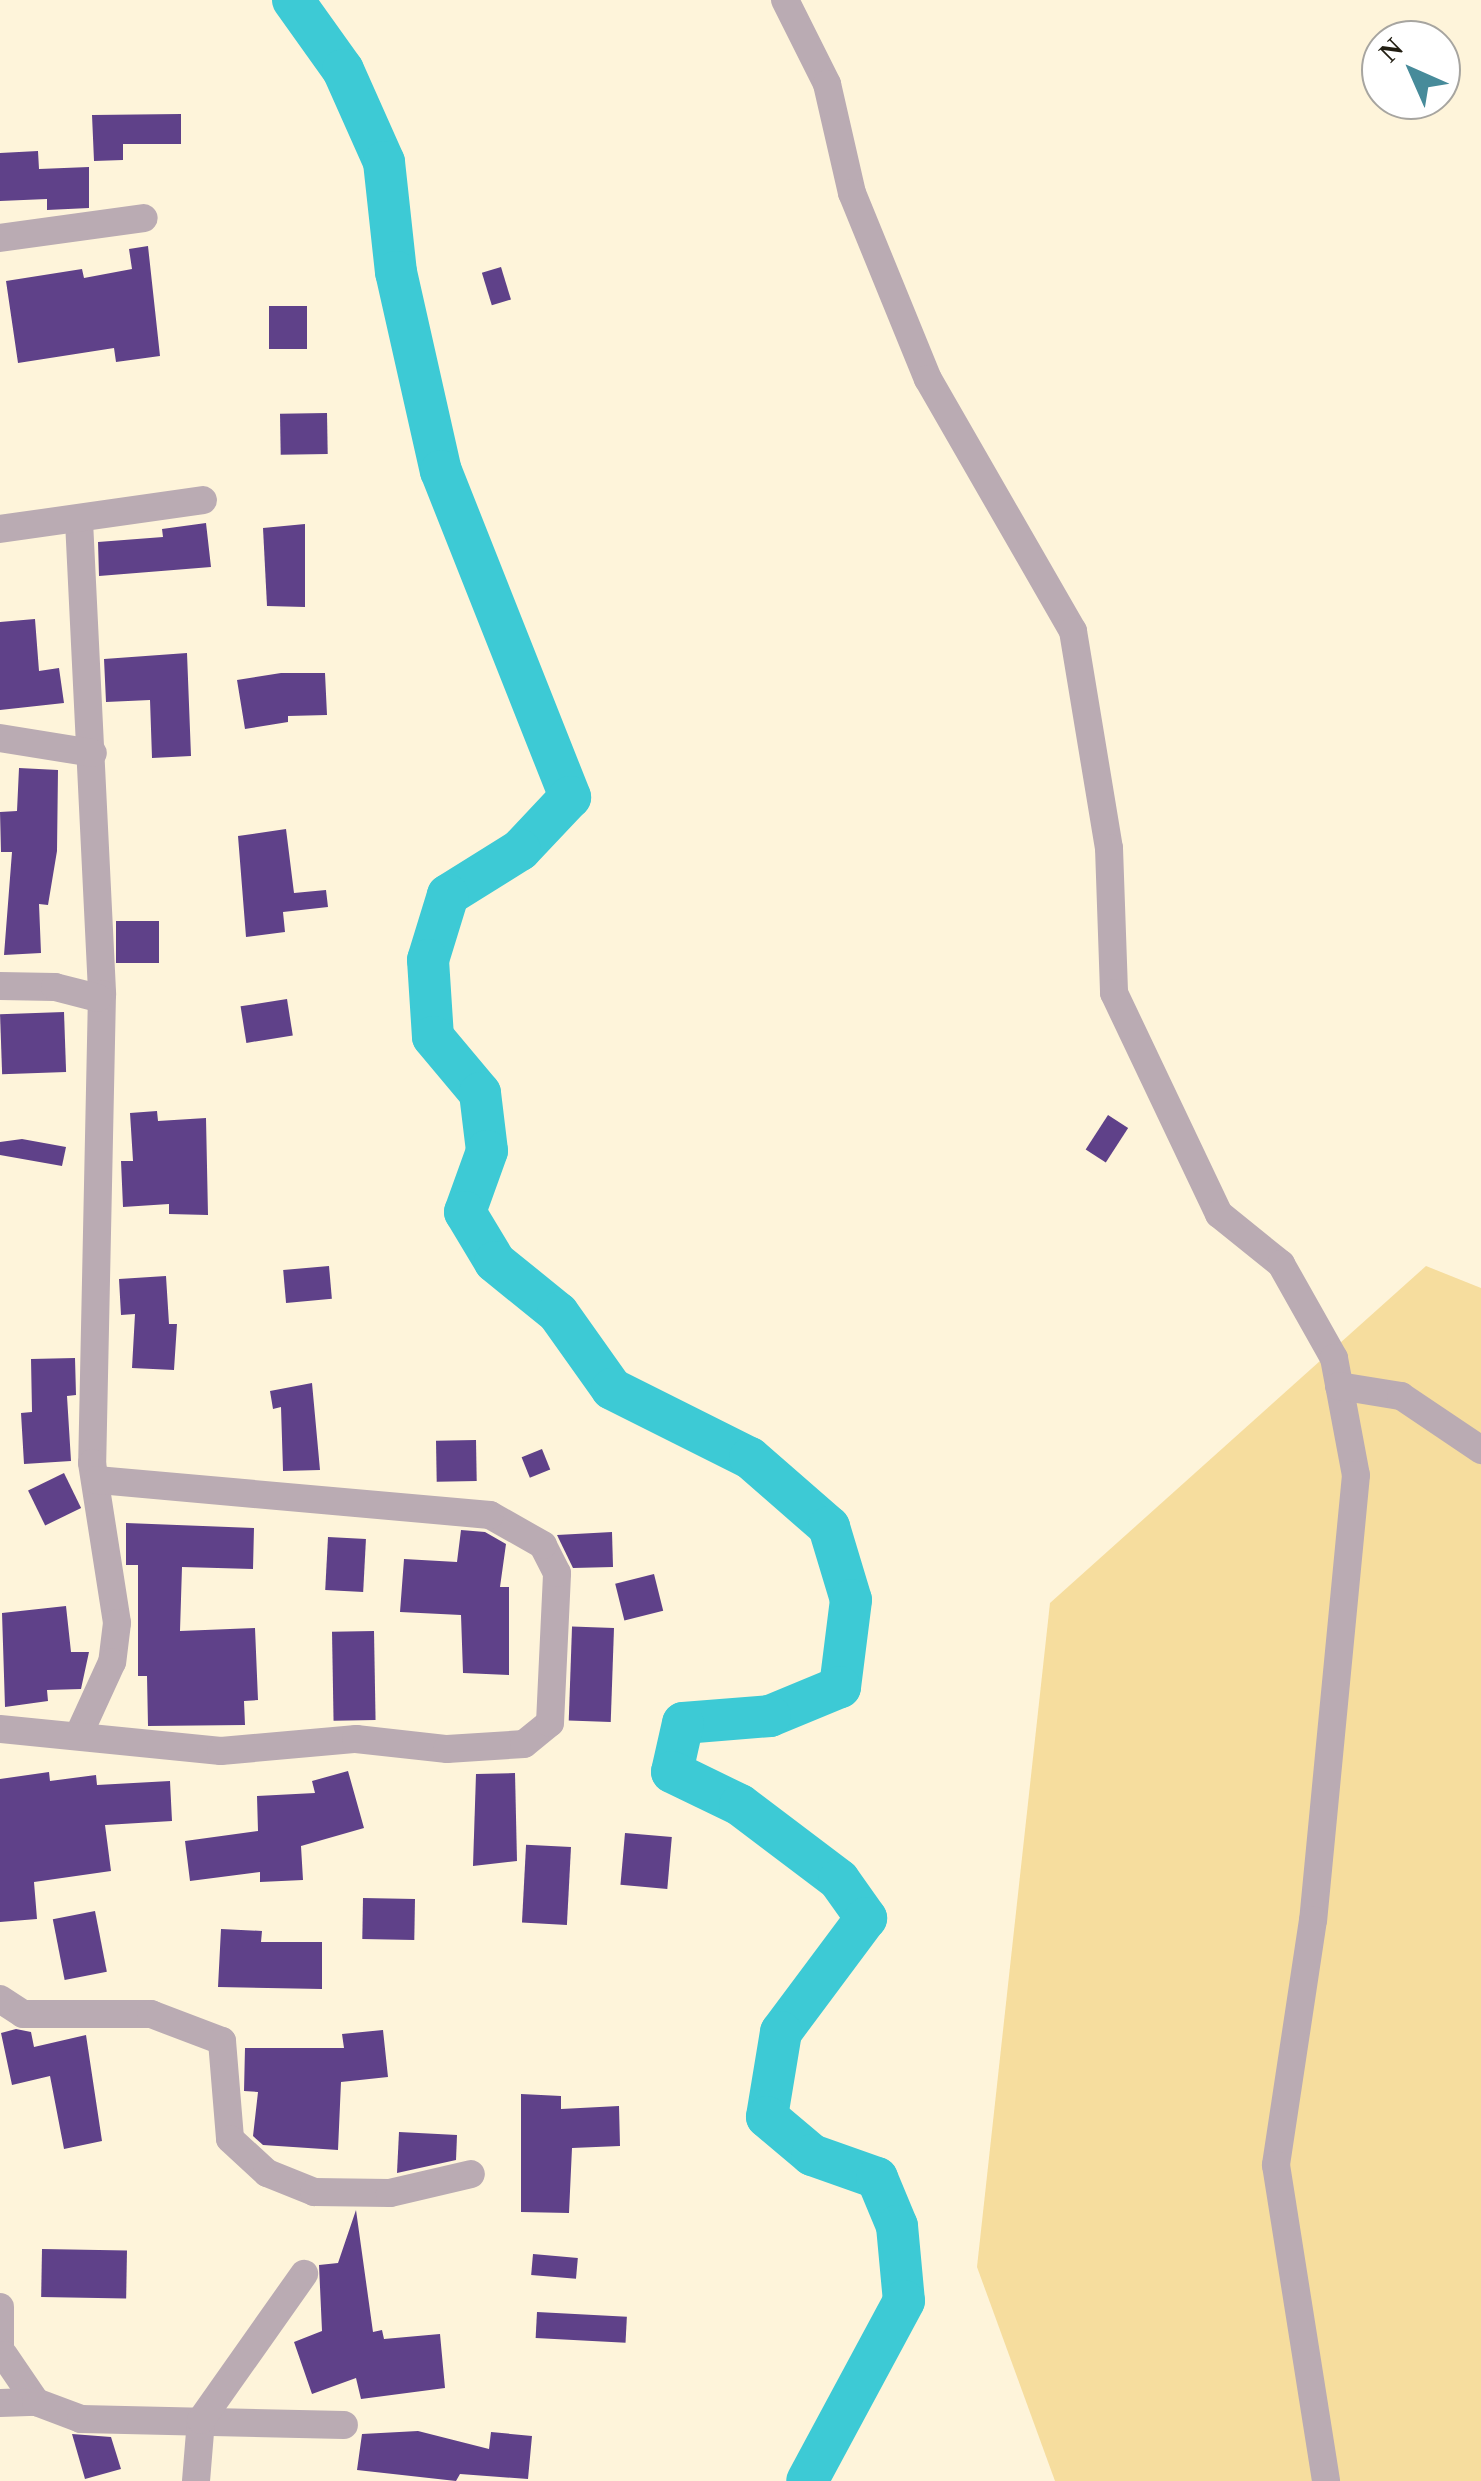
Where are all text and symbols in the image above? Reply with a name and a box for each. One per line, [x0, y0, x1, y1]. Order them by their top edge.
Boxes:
north arrow [1361, 20, 1461, 120]
text: N [1373, 32, 1409, 68]

